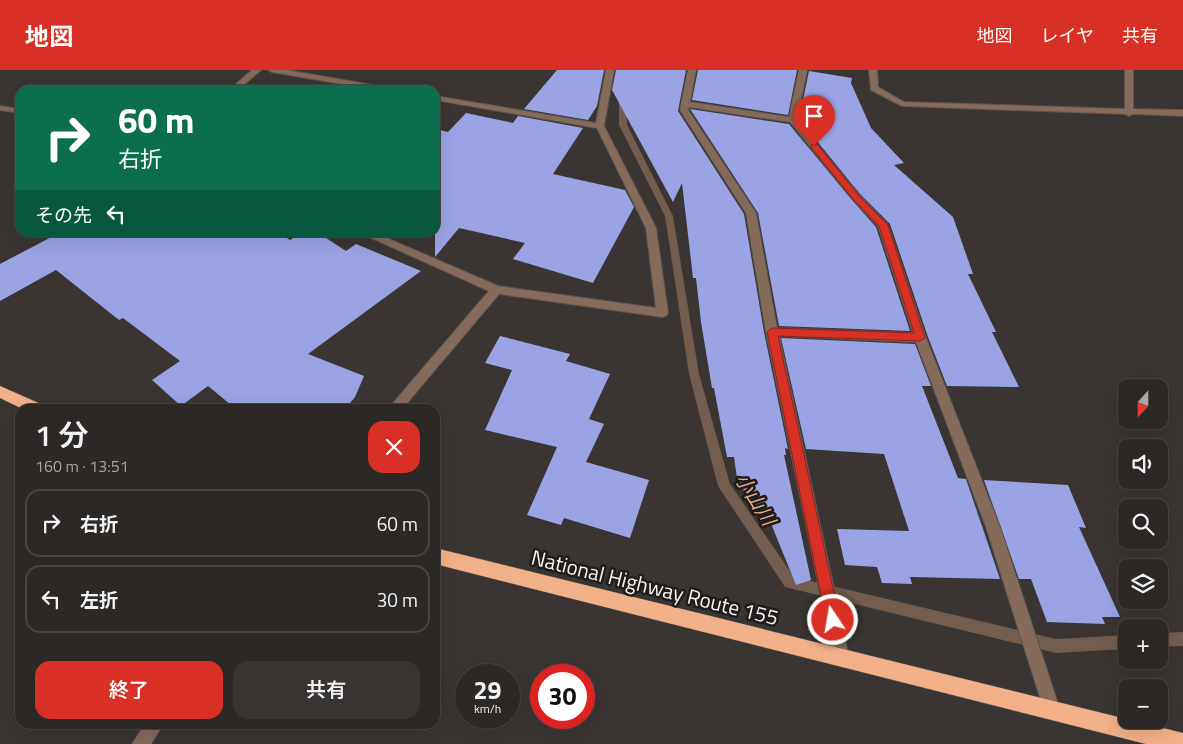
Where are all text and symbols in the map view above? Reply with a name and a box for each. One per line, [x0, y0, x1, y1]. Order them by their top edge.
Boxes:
text: 地図 [25, 18, 73, 54]
text: 地図 [977, 22, 1013, 49]
text: レイヤ [1041, 22, 1094, 49]
text: 共有 [1122, 22, 1158, 49]
text: 60 m [118, 93, 194, 147]
pin [793, 95, 835, 146]
icon: arrive [800, 102, 828, 130]
icon: right [35, 105, 100, 170]
text: 右折 [118, 142, 162, 176]
text: その先 [35, 200, 92, 229]
icon: left [102, 200, 130, 228]
north arrow [1118, 379, 1168, 429]
map controls [1118, 379, 1168, 729]
text: 1 分 [35, 412, 88, 458]
button: close [368, 421, 420, 473]
button: sound [1118, 439, 1168, 489]
text: 160 m · 13:51 [35, 454, 129, 478]
water label: 小山川 [729, 467, 784, 533]
button: search [1118, 499, 1168, 549]
icon: right [37, 509, 65, 537]
text: 右折 [80, 509, 118, 538]
text: 60 m [377, 509, 418, 538]
street label: National Highway Route 155 [528, 541, 782, 633]
button: layers [1118, 559, 1168, 609]
icon: left [37, 585, 65, 613]
text: 左折 [80, 585, 118, 614]
text: 30 m [377, 585, 418, 614]
position arrow [806, 593, 858, 645]
button: + [1118, 619, 1168, 669]
button: 終了 [35, 661, 223, 719]
button: 共有 [233, 661, 420, 719]
speed limit sign: 30 [530, 664, 595, 729]
text: 29 [473, 671, 502, 709]
button: − [1118, 679, 1168, 729]
text: km/h [474, 699, 501, 718]

